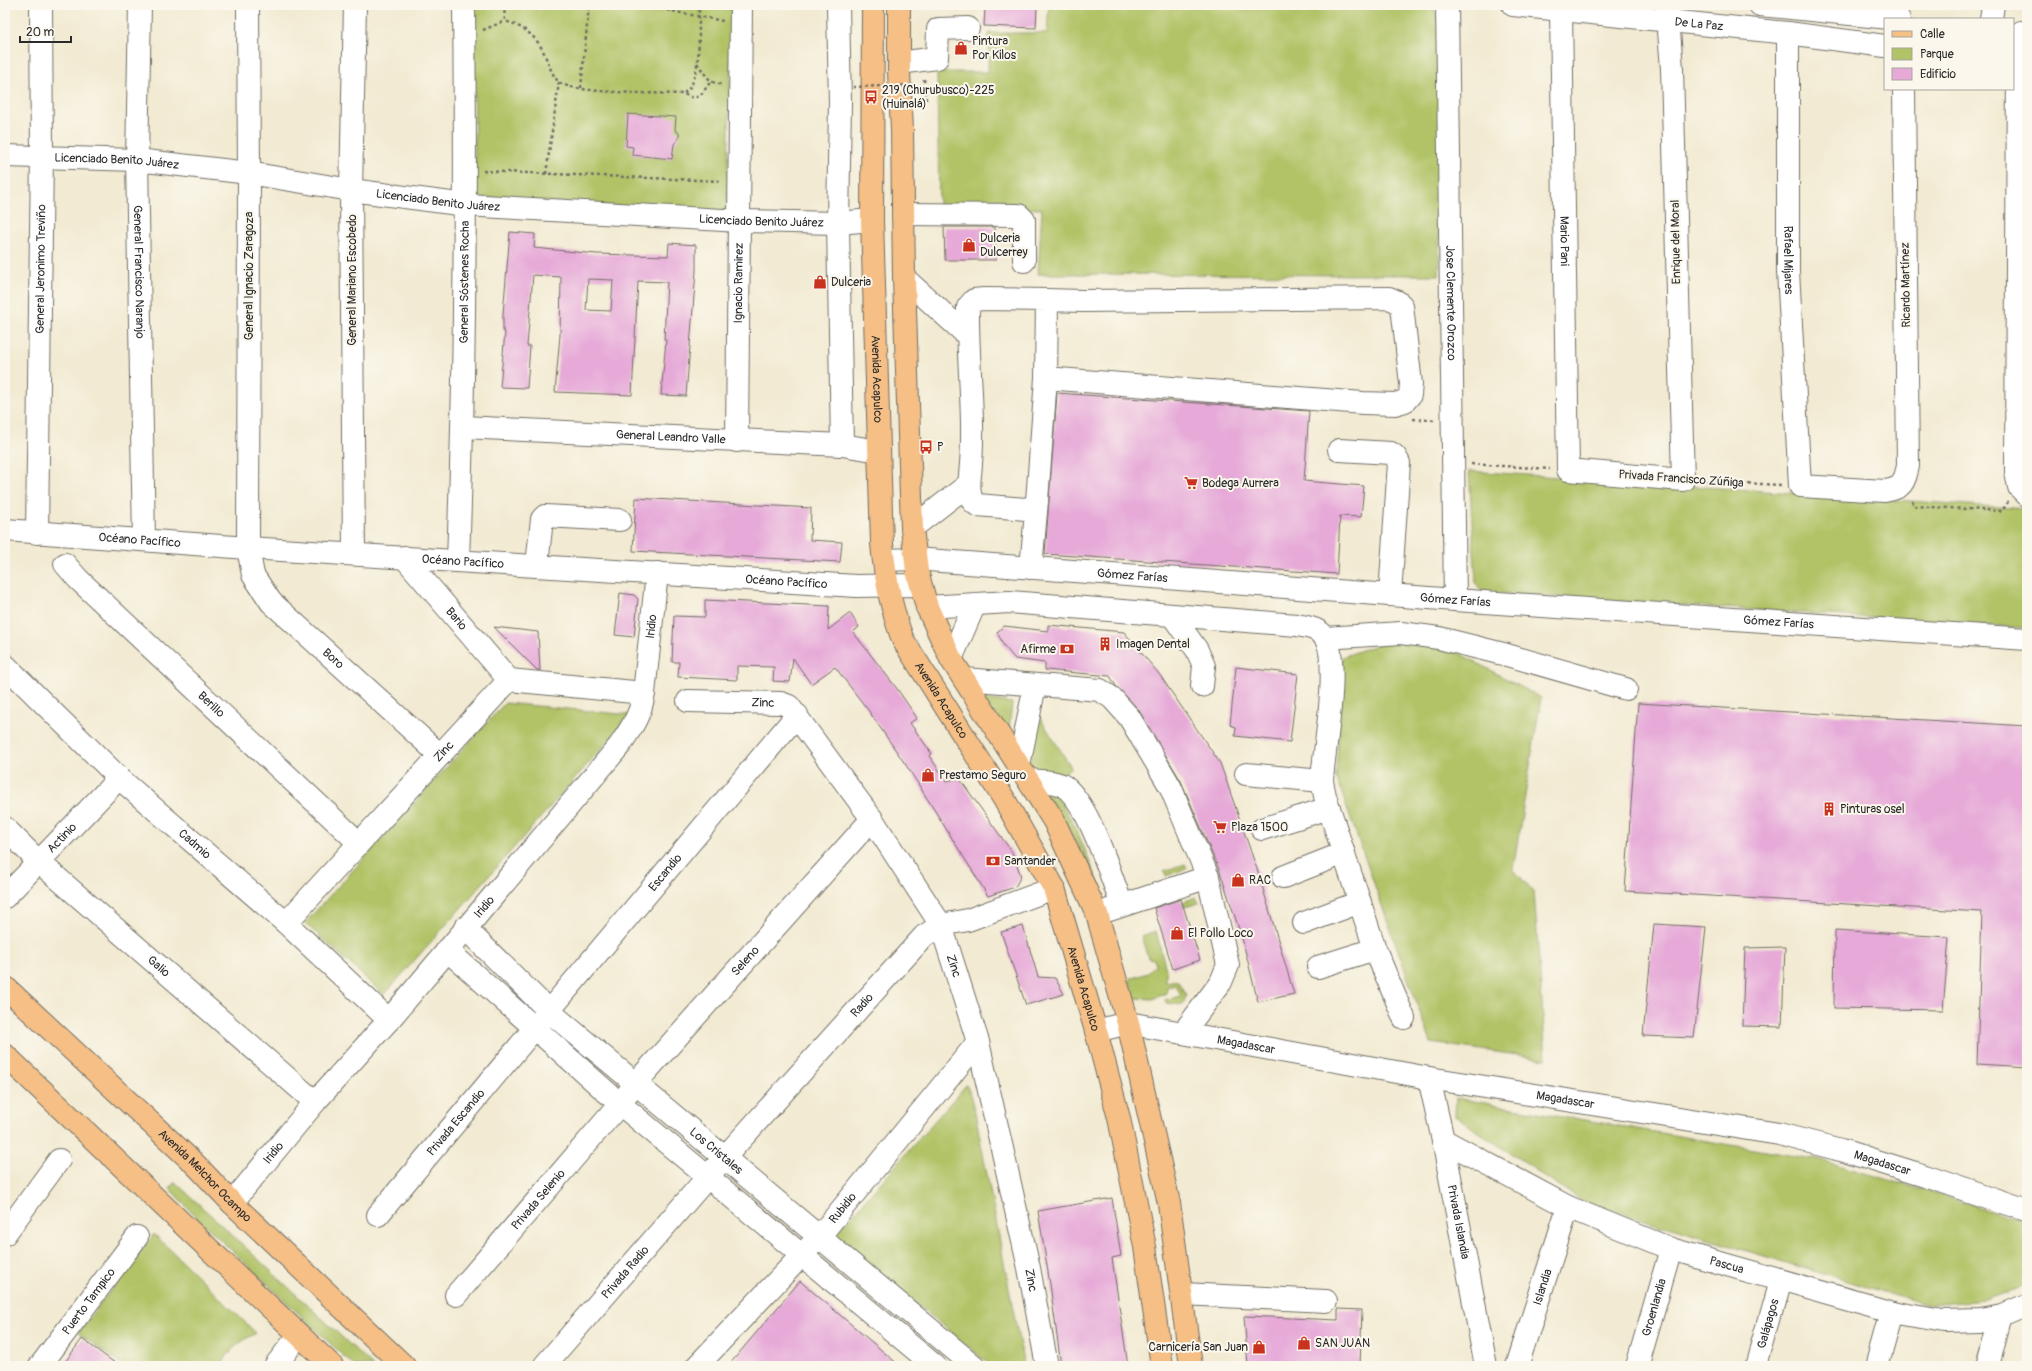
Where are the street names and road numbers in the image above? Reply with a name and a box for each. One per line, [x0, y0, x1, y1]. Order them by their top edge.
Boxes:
street label: De La Paz [1674, 14, 1724, 34]
street label: Licenciado Benito Juárez [54, 150, 180, 172]
street label: Licenciado Benito Juárez [375, 186, 501, 214]
street label: Enrique del Moral [1668, 199, 1684, 285]
street label: General Jeronimo Treviño [32, 204, 49, 334]
street label: General Francisco Naranjo [130, 205, 148, 339]
street label: General Ignacio Zaragoza [242, 211, 257, 340]
street label: Licenciado Benito Juárez [698, 211, 824, 230]
street label: General Mariano Escobedo [345, 214, 360, 346]
street label: Mario Pani [1557, 216, 1572, 266]
street label: General Sóstenes Rocha [456, 220, 472, 344]
street label: Rafael Mijares [1780, 226, 1797, 295]
street label: Ricardo Martínez [1898, 242, 1914, 328]
street label: Ignacio Ramirez [731, 243, 746, 323]
street label: Jose Clemente Orozco [1443, 245, 1459, 361]
street label: Avenida Acapulco [868, 335, 886, 424]
street label: General Leandro Valle [616, 427, 726, 447]
street label: Privada Francisco Zúñiga [1618, 467, 1745, 491]
street label: Océano Pacífico [98, 529, 182, 551]
street label: Océano Pacífico [421, 551, 505, 572]
street label: Gómez Farías [1097, 565, 1169, 586]
street label: Océano Pacífico [745, 572, 828, 592]
street label: Gómez Farías [1420, 590, 1492, 610]
street label: Bario [443, 604, 471, 634]
street label: Gómez Farías [1743, 612, 1815, 632]
street label: Iridio [642, 613, 660, 639]
street label: Boro [319, 645, 348, 672]
street label: Avenida Acapulco [911, 659, 971, 742]
street label: Berillo [195, 688, 228, 721]
street label: Zinc [751, 695, 775, 710]
street label: Zinc [430, 738, 457, 765]
street label: Actinio [44, 819, 80, 856]
street label: Cadmio [176, 826, 215, 862]
street label: Escandio [645, 850, 685, 894]
street label: Iridio [471, 892, 498, 921]
street label: Seleno [728, 942, 763, 979]
street label: Avenida Acapulco [1064, 944, 1103, 1033]
street label: Galio [145, 952, 174, 981]
street label: Zinc [943, 952, 965, 979]
street label: Radio [847, 990, 877, 1020]
street label: Magadascar [1216, 1032, 1277, 1057]
street label: Privada Escandio [423, 1085, 488, 1159]
street label: Magadascar [1535, 1088, 1596, 1112]
street label: Los Cristales [686, 1124, 746, 1178]
street label: Avenida Melchor Ocampo [155, 1126, 255, 1226]
street label: Iridio [260, 1138, 287, 1167]
street label: Magadascar [1852, 1147, 1914, 1179]
street label: Privada Selenio [508, 1166, 569, 1233]
street label: Privada Islandia [1444, 1183, 1473, 1261]
street label: Rubidio [826, 1189, 860, 1226]
street label: Privada Radio [598, 1242, 653, 1302]
street label: Pascua [1708, 1253, 1746, 1277]
street label: Puerto Tampico [59, 1265, 119, 1337]
street label: Zinc [1022, 1267, 1041, 1293]
street label: Islandia [1530, 1267, 1555, 1307]
street label: Groenlandia [1639, 1276, 1670, 1338]
street label: Galápagos [1754, 1296, 1782, 1350]

